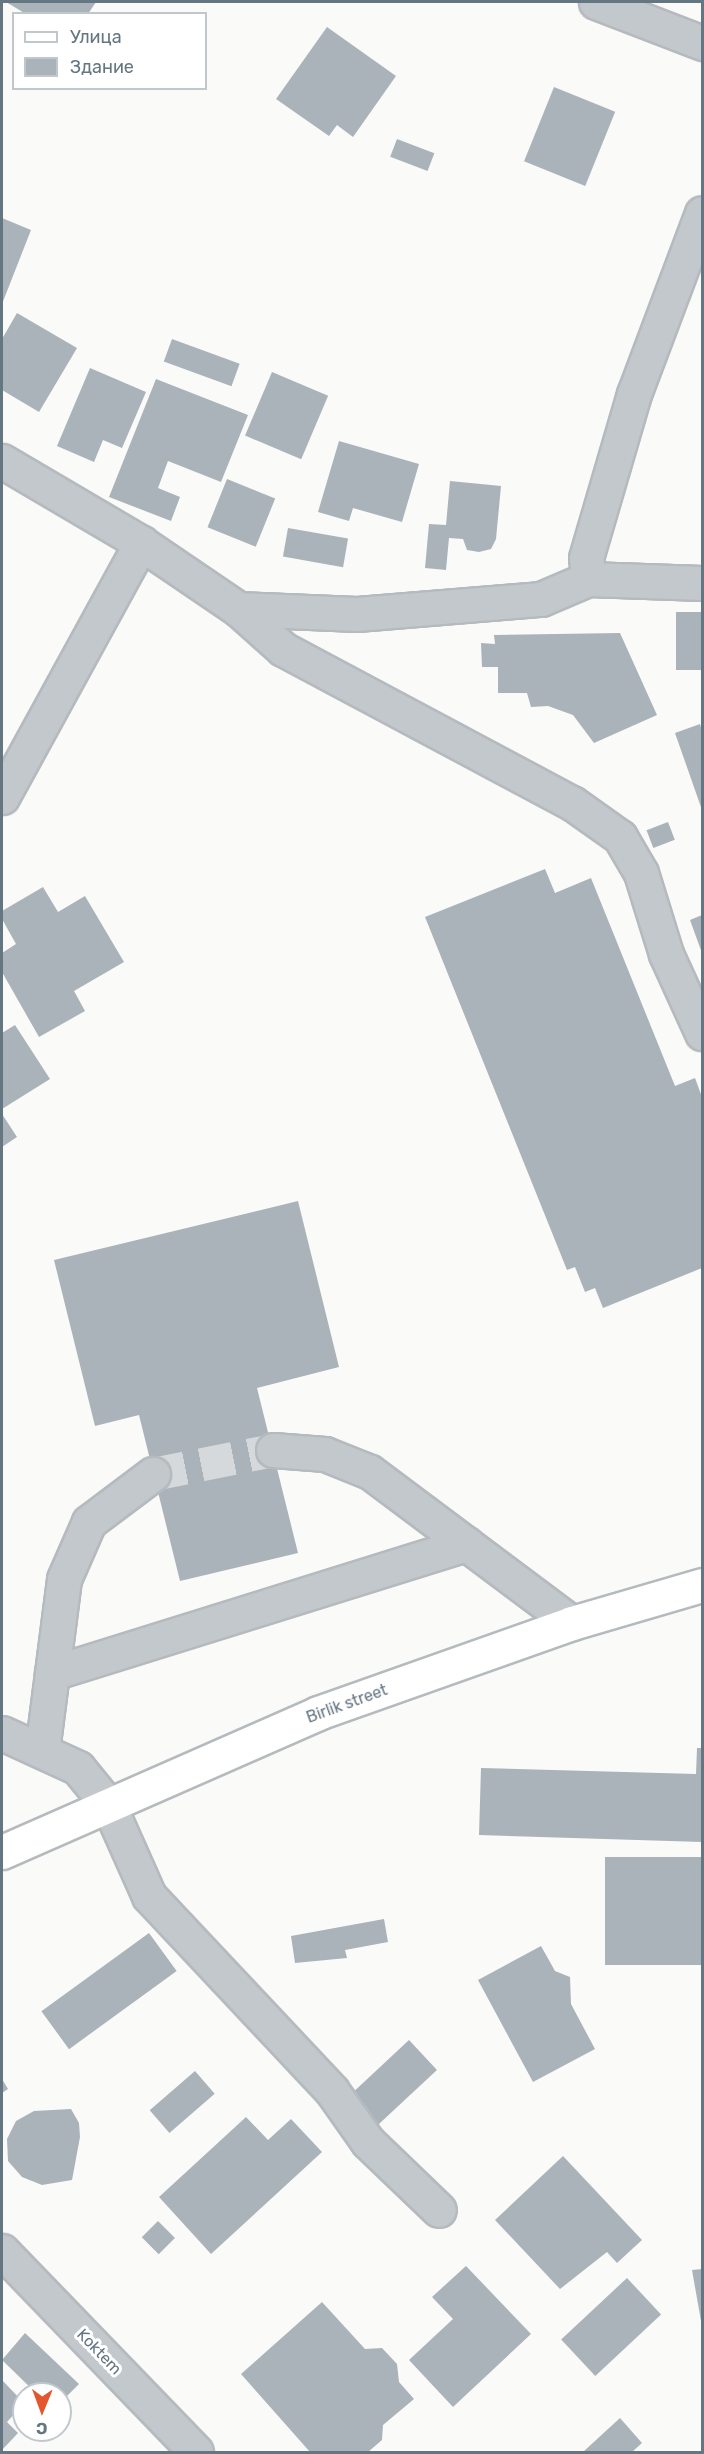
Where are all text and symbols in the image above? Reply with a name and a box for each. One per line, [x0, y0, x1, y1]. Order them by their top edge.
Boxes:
legend [12, 12, 207, 90]
text: Улица [70, 26, 122, 48]
text: Здание [70, 56, 134, 78]
street label: Birlik street [304, 1680, 390, 1728]
street label: Koktem [73, 2325, 125, 2379]
north arrow [12, 2382, 72, 2442]
text: С [36, 2419, 48, 2438]

